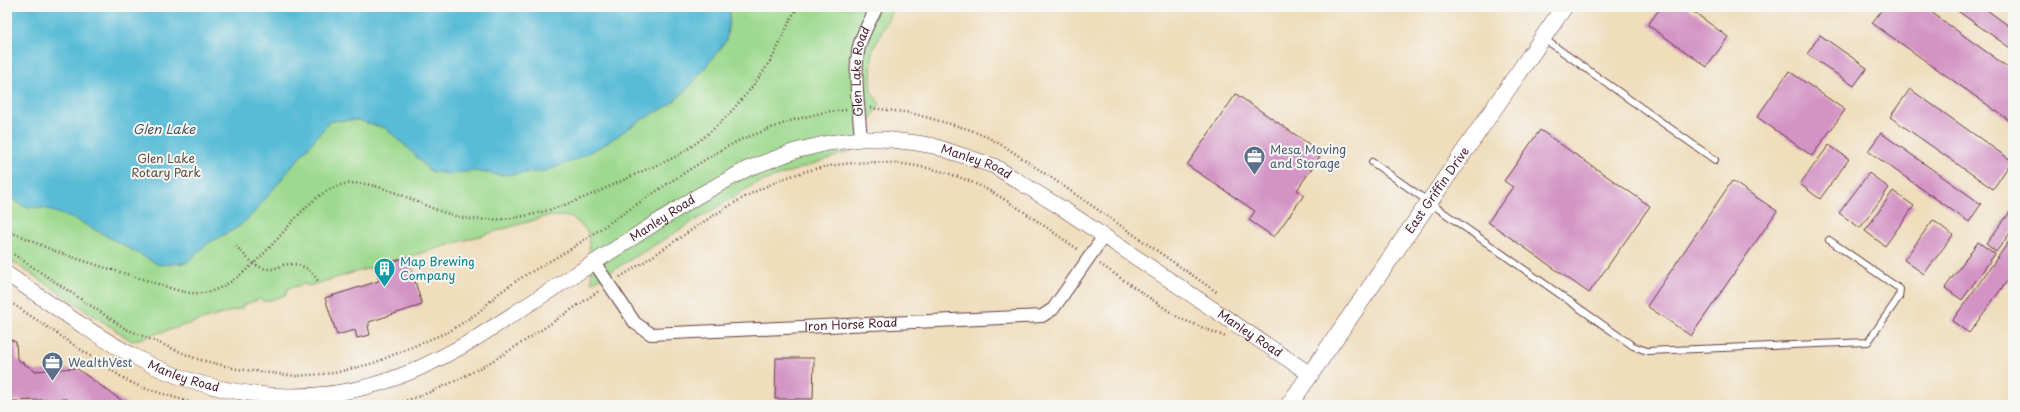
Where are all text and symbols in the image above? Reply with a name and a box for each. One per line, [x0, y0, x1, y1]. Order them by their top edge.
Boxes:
street label: Glen Lake Road [846, 23, 874, 117]
water label: Glen Lake [133, 119, 196, 138]
street label: Manley Road [939, 139, 1016, 183]
place label: Mesa Moving and Storage [1270, 140, 1346, 172]
street label: East Griffin Drive [1400, 142, 1473, 237]
office icon: Mesa Moving and Storage [1242, 144, 1268, 177]
park label: Glen Lake Rotary Park [131, 149, 201, 181]
street label: Manley Road [626, 190, 698, 245]
place label: Map Brewing Company [400, 252, 475, 284]
building icon: Map Brewing Company [372, 256, 398, 289]
street label: Manley Road [1214, 305, 1286, 361]
street label: Iron Horse Road [804, 313, 898, 335]
office icon: WealthVest [39, 350, 65, 383]
place label: WealthVest [68, 353, 133, 371]
street label: Manley Road [145, 355, 221, 396]

